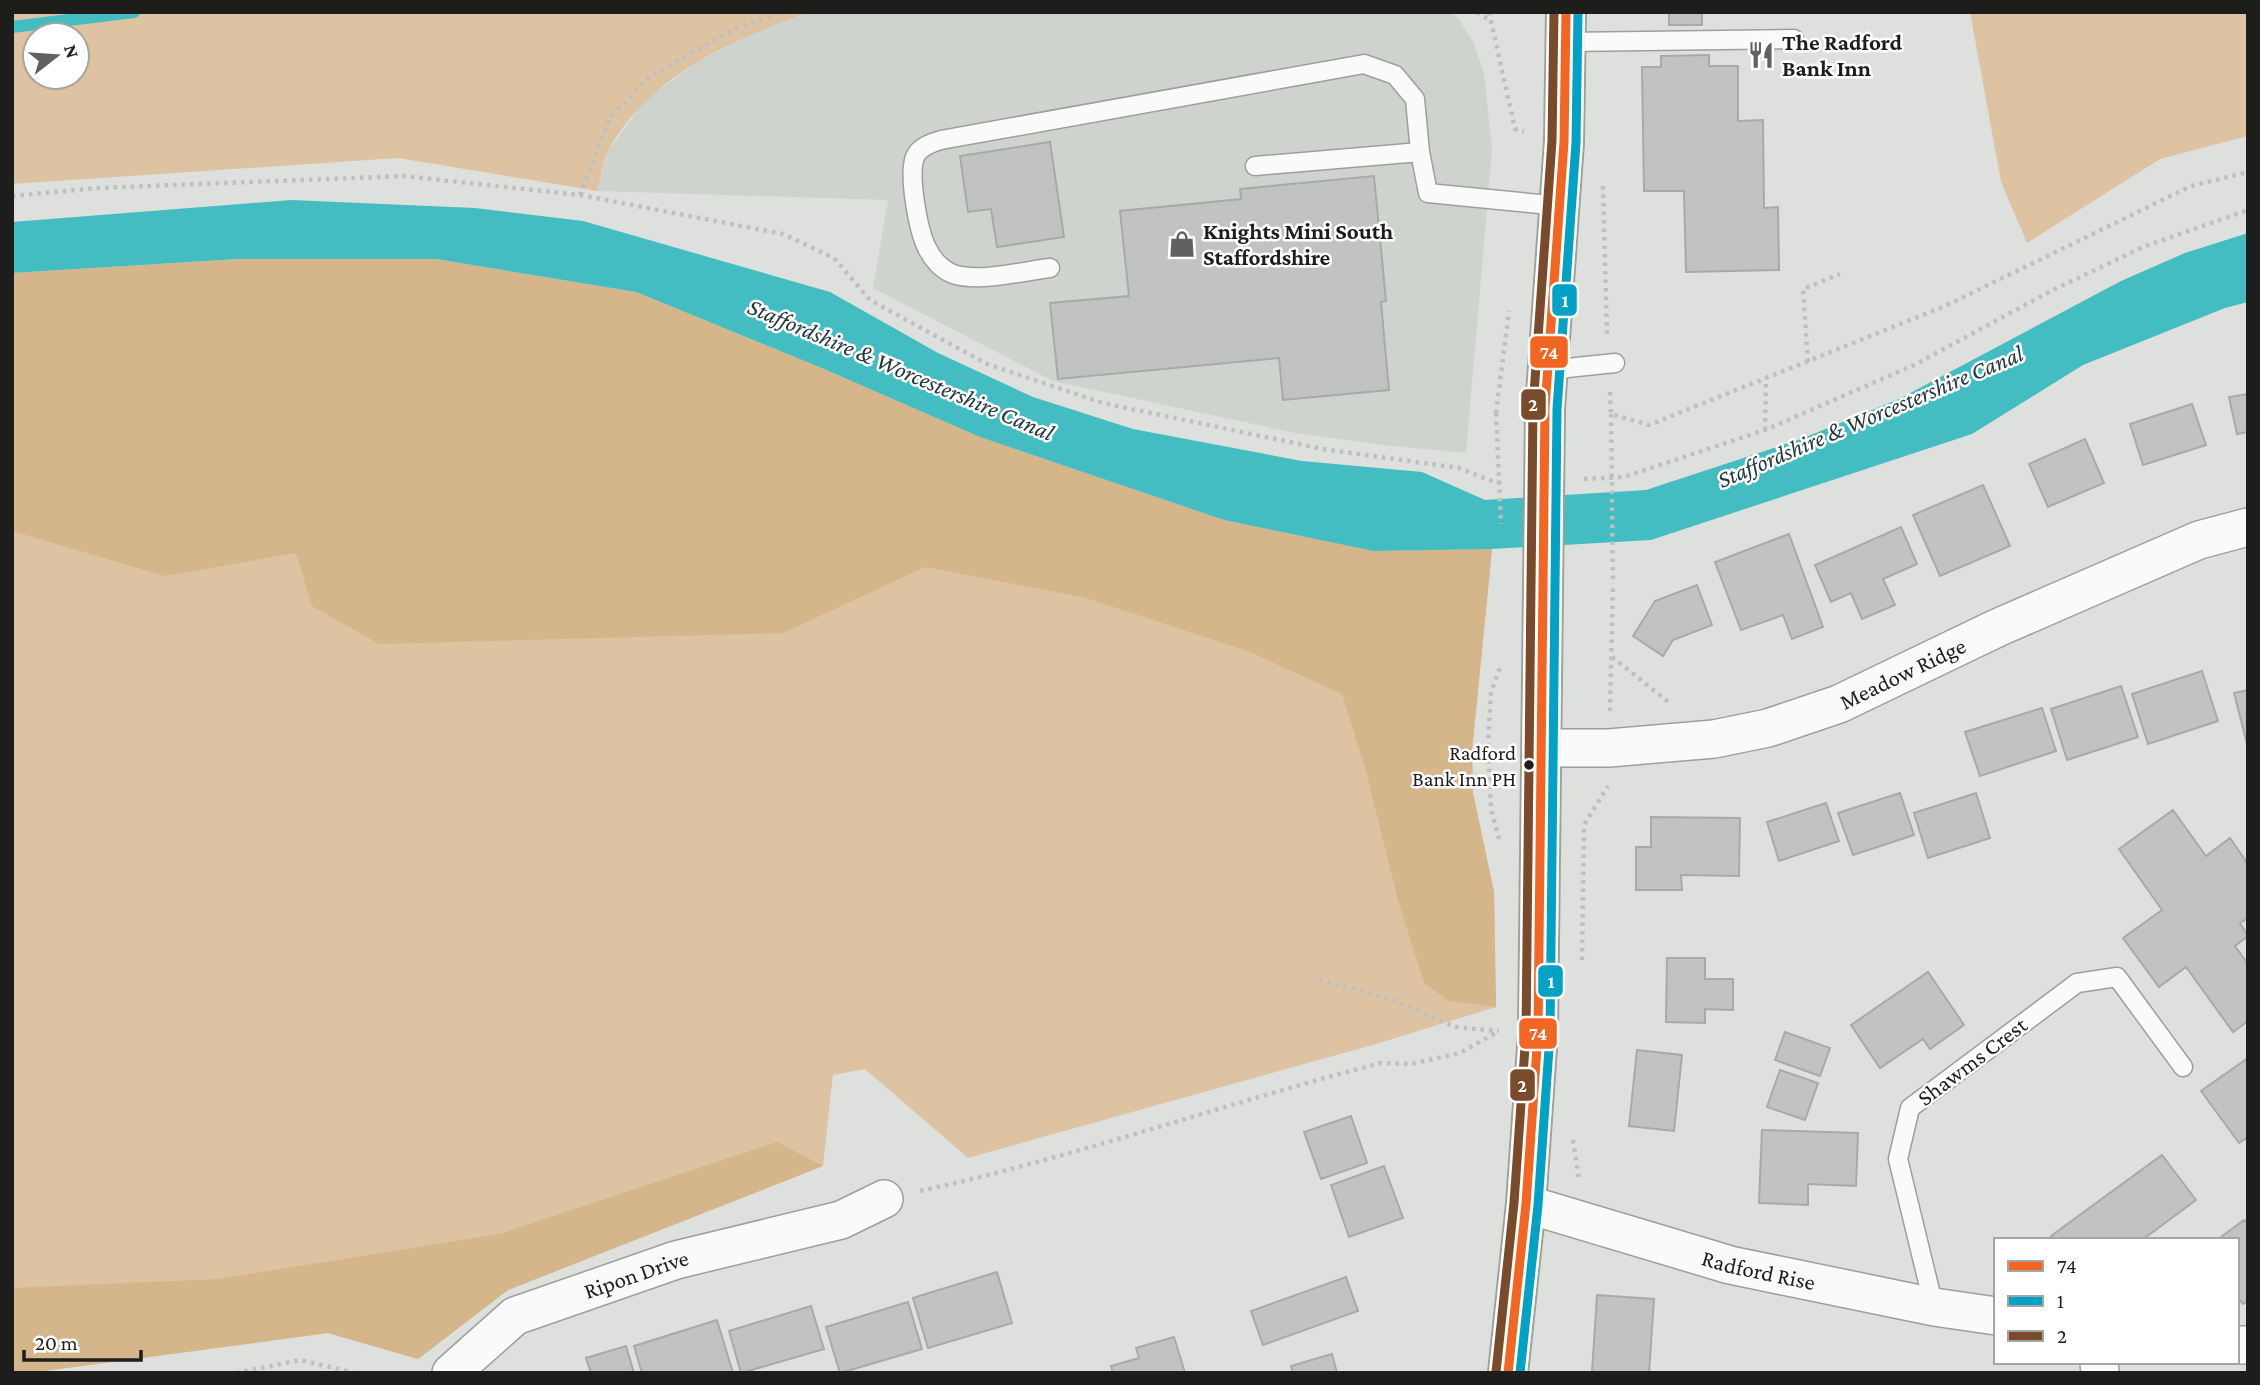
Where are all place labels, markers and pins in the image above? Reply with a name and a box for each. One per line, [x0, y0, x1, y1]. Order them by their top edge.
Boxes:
place label: The Radford Bank Inn [1782, 29, 1902, 81]
restaurant icon: The Radford Bank Inn [1746, 40, 1776, 70]
place label: Knights Mini South Staffordshire [1203, 218, 1393, 270]
shop icon: Knights Mini South Staffordshire [1167, 229, 1197, 259]
place label: Radford Bank Inn PH [1412, 741, 1516, 791]
marker: Radford Bank Inn PH [1522, 758, 1536, 772]

